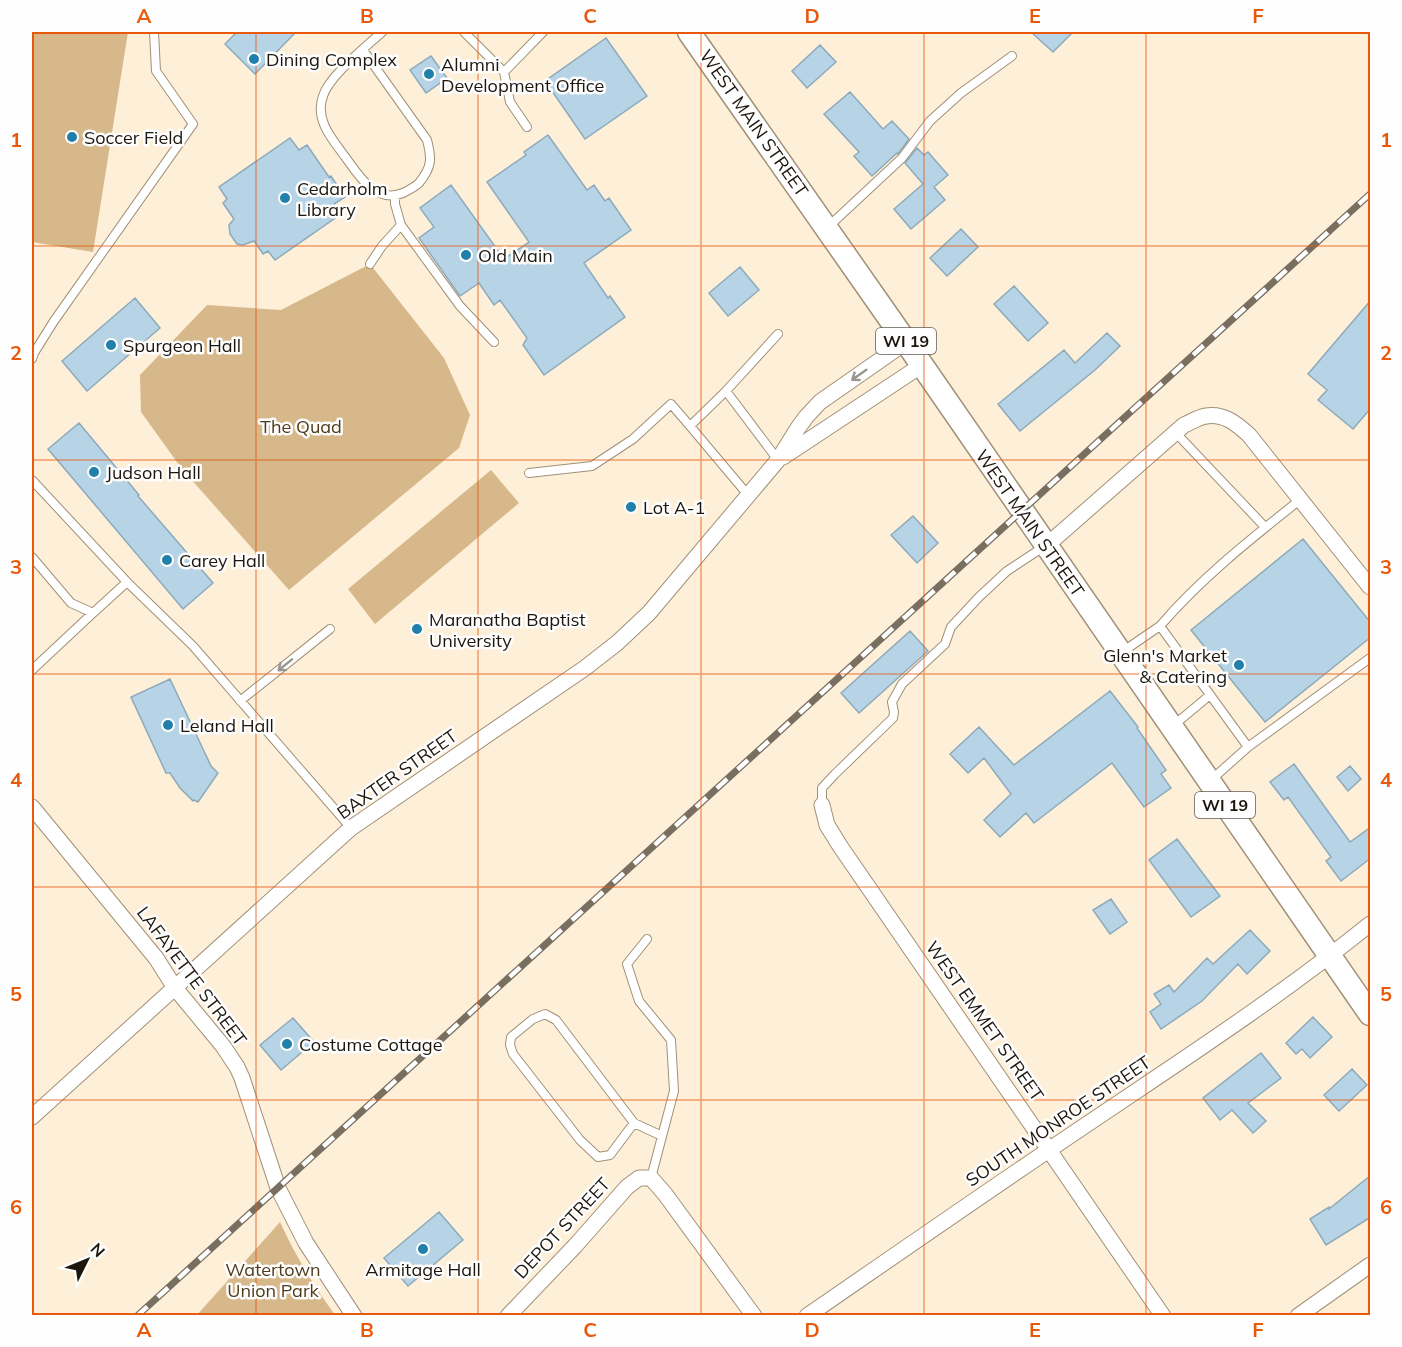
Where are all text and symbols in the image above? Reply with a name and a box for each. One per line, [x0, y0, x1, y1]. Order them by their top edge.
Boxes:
text: A [137, 3, 152, 28]
text: B [360, 3, 374, 28]
text: C [583, 3, 597, 28]
text: D [804, 3, 820, 28]
text: E [1029, 3, 1041, 28]
text: F [1252, 3, 1264, 28]
street label: WEST MAIN STREET [695, 45, 814, 201]
place label: Dining Complex [266, 48, 397, 71]
marker: Dining Complex [247, 52, 261, 66]
place label: Alumni Development Office [441, 53, 604, 97]
marker: Alumni Development Office [422, 67, 436, 81]
place label: Soccer Field [84, 126, 183, 149]
text: 1 [10, 127, 22, 152]
text: 1 [1380, 127, 1392, 152]
marker: Soccer Field [65, 130, 79, 144]
place label: Cedarholm Library [297, 177, 388, 221]
marker: Cedarholm Library [278, 191, 292, 205]
place label: Old Main [478, 244, 553, 267]
marker: Old Main [459, 248, 473, 262]
road number: WI 19 [876, 328, 936, 354]
place label: Spurgeon Hall [123, 334, 241, 357]
marker: Spurgeon Hall [104, 338, 118, 352]
text: 2 [10, 340, 22, 365]
text: 2 [1380, 340, 1392, 365]
one-way arrow [851, 369, 867, 381]
park label: The Quad [260, 415, 342, 438]
street label: WEST MAIN STREET [971, 445, 1090, 601]
place label: Judson Hall [106, 461, 201, 484]
marker: Judson Hall [87, 465, 101, 479]
place label: Lot A-1 [643, 496, 705, 519]
marker: Lot A-1 [624, 500, 638, 514]
place label: Carey Hall [179, 549, 265, 572]
marker: Carey Hall [160, 553, 174, 567]
text: 3 [10, 554, 22, 579]
text: 3 [1380, 554, 1392, 579]
place label: Maranatha Baptist University [429, 608, 586, 652]
marker: Maranatha Baptist University [410, 622, 424, 636]
place label: Glenn's Market & Catering [1103, 644, 1227, 688]
marker: Glenn's Market & Catering [1232, 658, 1246, 672]
one-way arrow [277, 659, 293, 672]
place label: Leland Hall [180, 714, 274, 737]
marker: Leland Hall [161, 718, 175, 732]
street label: BAXTER STREET [332, 724, 462, 824]
text: 4 [10, 767, 22, 792]
text: 4 [1380, 767, 1392, 792]
road number: WI 19 [1195, 792, 1255, 818]
street label: LAFAYETTE STREET [132, 902, 252, 1050]
street label: WEST EMMET STREET [921, 936, 1049, 1106]
text: 5 [10, 981, 22, 1006]
text: 5 [1380, 981, 1392, 1006]
place label: Costume Cottage [299, 1033, 442, 1056]
marker: Costume Cottage [280, 1037, 294, 1051]
street label: SOUTH MONROE STREET [961, 1050, 1155, 1191]
street label: DEPOT STREET [509, 1172, 615, 1284]
text: 6 [10, 1194, 22, 1219]
text: 6 [1380, 1194, 1392, 1219]
north arrow [57, 1230, 117, 1290]
text: N [87, 1239, 109, 1261]
marker: Armitage Hall [416, 1242, 430, 1256]
park label: Watertown Union Park [225, 1258, 321, 1302]
place label: Armitage Hall [365, 1258, 481, 1281]
text: A [137, 1317, 152, 1342]
text: B [360, 1317, 374, 1342]
text: C [583, 1317, 597, 1342]
text: D [804, 1317, 820, 1342]
text: E [1029, 1317, 1041, 1342]
text: F [1252, 1317, 1264, 1342]

